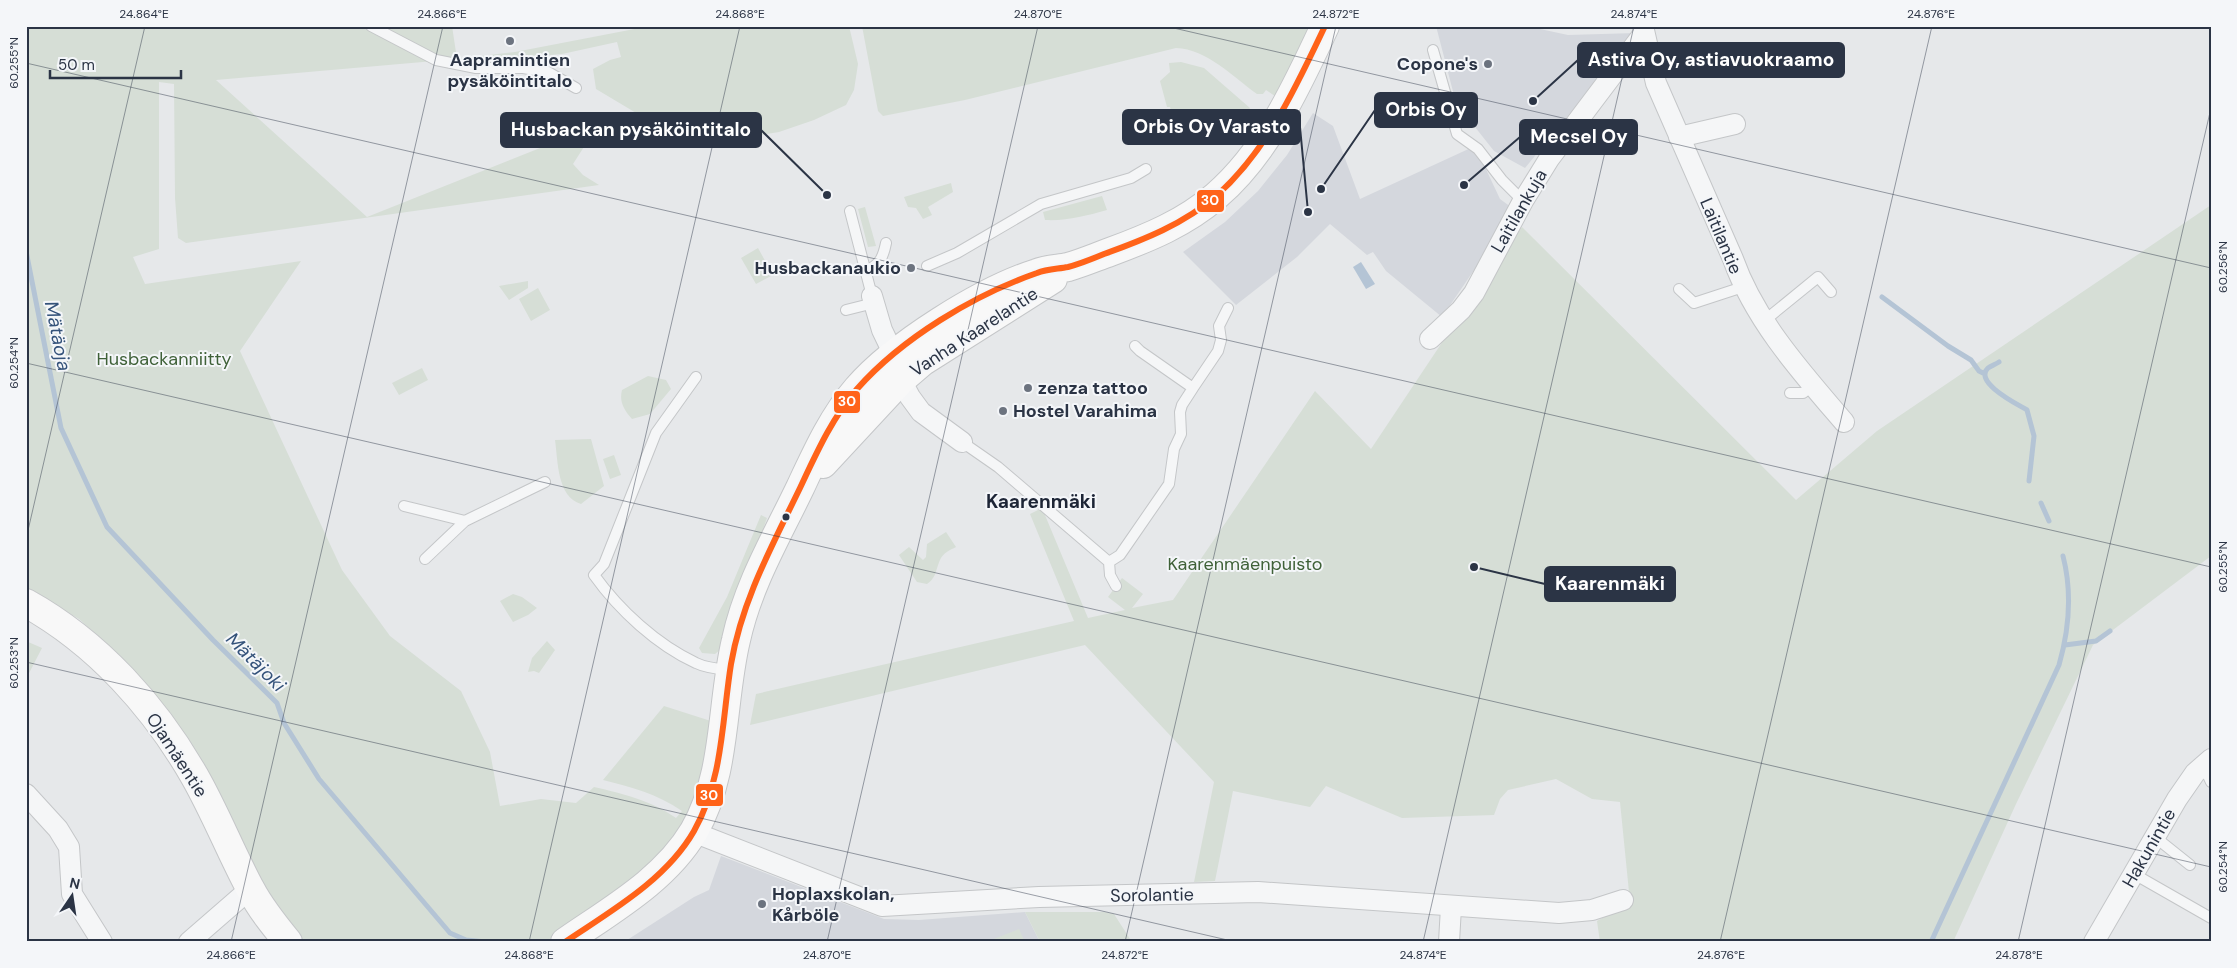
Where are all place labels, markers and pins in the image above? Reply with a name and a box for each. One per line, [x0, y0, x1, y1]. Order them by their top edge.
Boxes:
marker: Aapramintien pysäköintitalo [504, 35, 516, 47]
callout: Astiva Oy, astiavuokraamo [1578, 43, 1844, 77]
place label: Aapramintien pysäköintitalo [447, 48, 573, 93]
place label: Copone's [1397, 52, 1478, 76]
marker: Copone's [1482, 58, 1494, 70]
callout: Orbis Oy [1375, 93, 1477, 127]
callout: Orbis Oy Varasto [1123, 110, 1300, 144]
callout: Husbackan pysäköintitalo [501, 113, 761, 147]
callout: Mecsel Oy [1520, 120, 1637, 154]
place label: Husbackanaukio [755, 256, 901, 280]
marker: Husbackanaukio [905, 262, 917, 274]
place label: zenza tattoo [1038, 376, 1148, 400]
marker: zenza tattoo [1022, 382, 1034, 394]
place label: Hostel Varahima [1013, 399, 1157, 423]
marker: Hostel Varahima [997, 405, 1009, 417]
unlabelled marker [781, 512, 791, 522]
callout: Kaarenmäki [1545, 567, 1675, 601]
place label: Hoplaxskolan, Kårböle [772, 882, 894, 927]
marker: Hoplaxskolan, Kårböle [756, 898, 768, 910]

